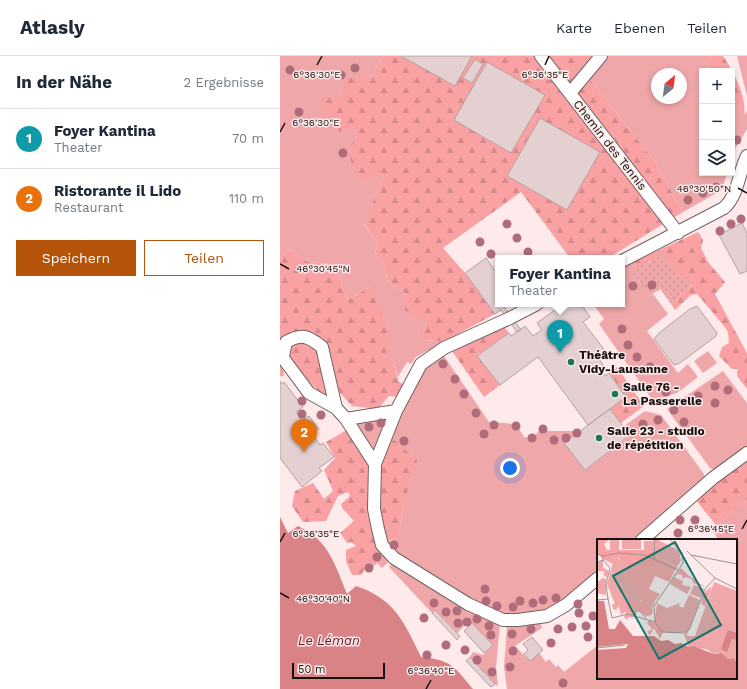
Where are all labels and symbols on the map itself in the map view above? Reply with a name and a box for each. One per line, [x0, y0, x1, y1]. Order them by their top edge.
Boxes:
north arrow [651, 68, 687, 104]
text: 6°36'30"E [293, 69, 341, 80]
text: 6°36'35"E [522, 69, 569, 80]
street label: Chemin des Tennis [570, 97, 650, 193]
text: 6°36'30"E [292, 117, 340, 128]
text: 46°30'50"N [677, 183, 731, 194]
text: 46°30'45"N [296, 263, 350, 274]
pin: 1 [547, 320, 573, 353]
place label: Théâtre Vidy-Lausanne [579, 348, 668, 376]
marker: Théâtre Vidy-Lausanne [566, 357, 576, 367]
place label: Salle 76 - La Passerelle [623, 380, 702, 408]
marker: Salle 76 - La Passerelle [610, 389, 620, 399]
pin: 2 [291, 419, 317, 452]
place label: Salle 23 - studio de répétition [607, 424, 705, 452]
marker: Salle 23 - studio de répétition [594, 433, 604, 443]
your location [500, 458, 520, 478]
text: 6°36'45"E [688, 523, 734, 534]
text: 6°36'35"E [293, 528, 340, 539]
inset map [597, 539, 737, 679]
text: 46°30'40"N [296, 593, 350, 604]
water label: Le Léman [298, 633, 360, 648]
scale bar [292, 661, 385, 680]
text: 6°36'40"E [408, 665, 454, 676]

